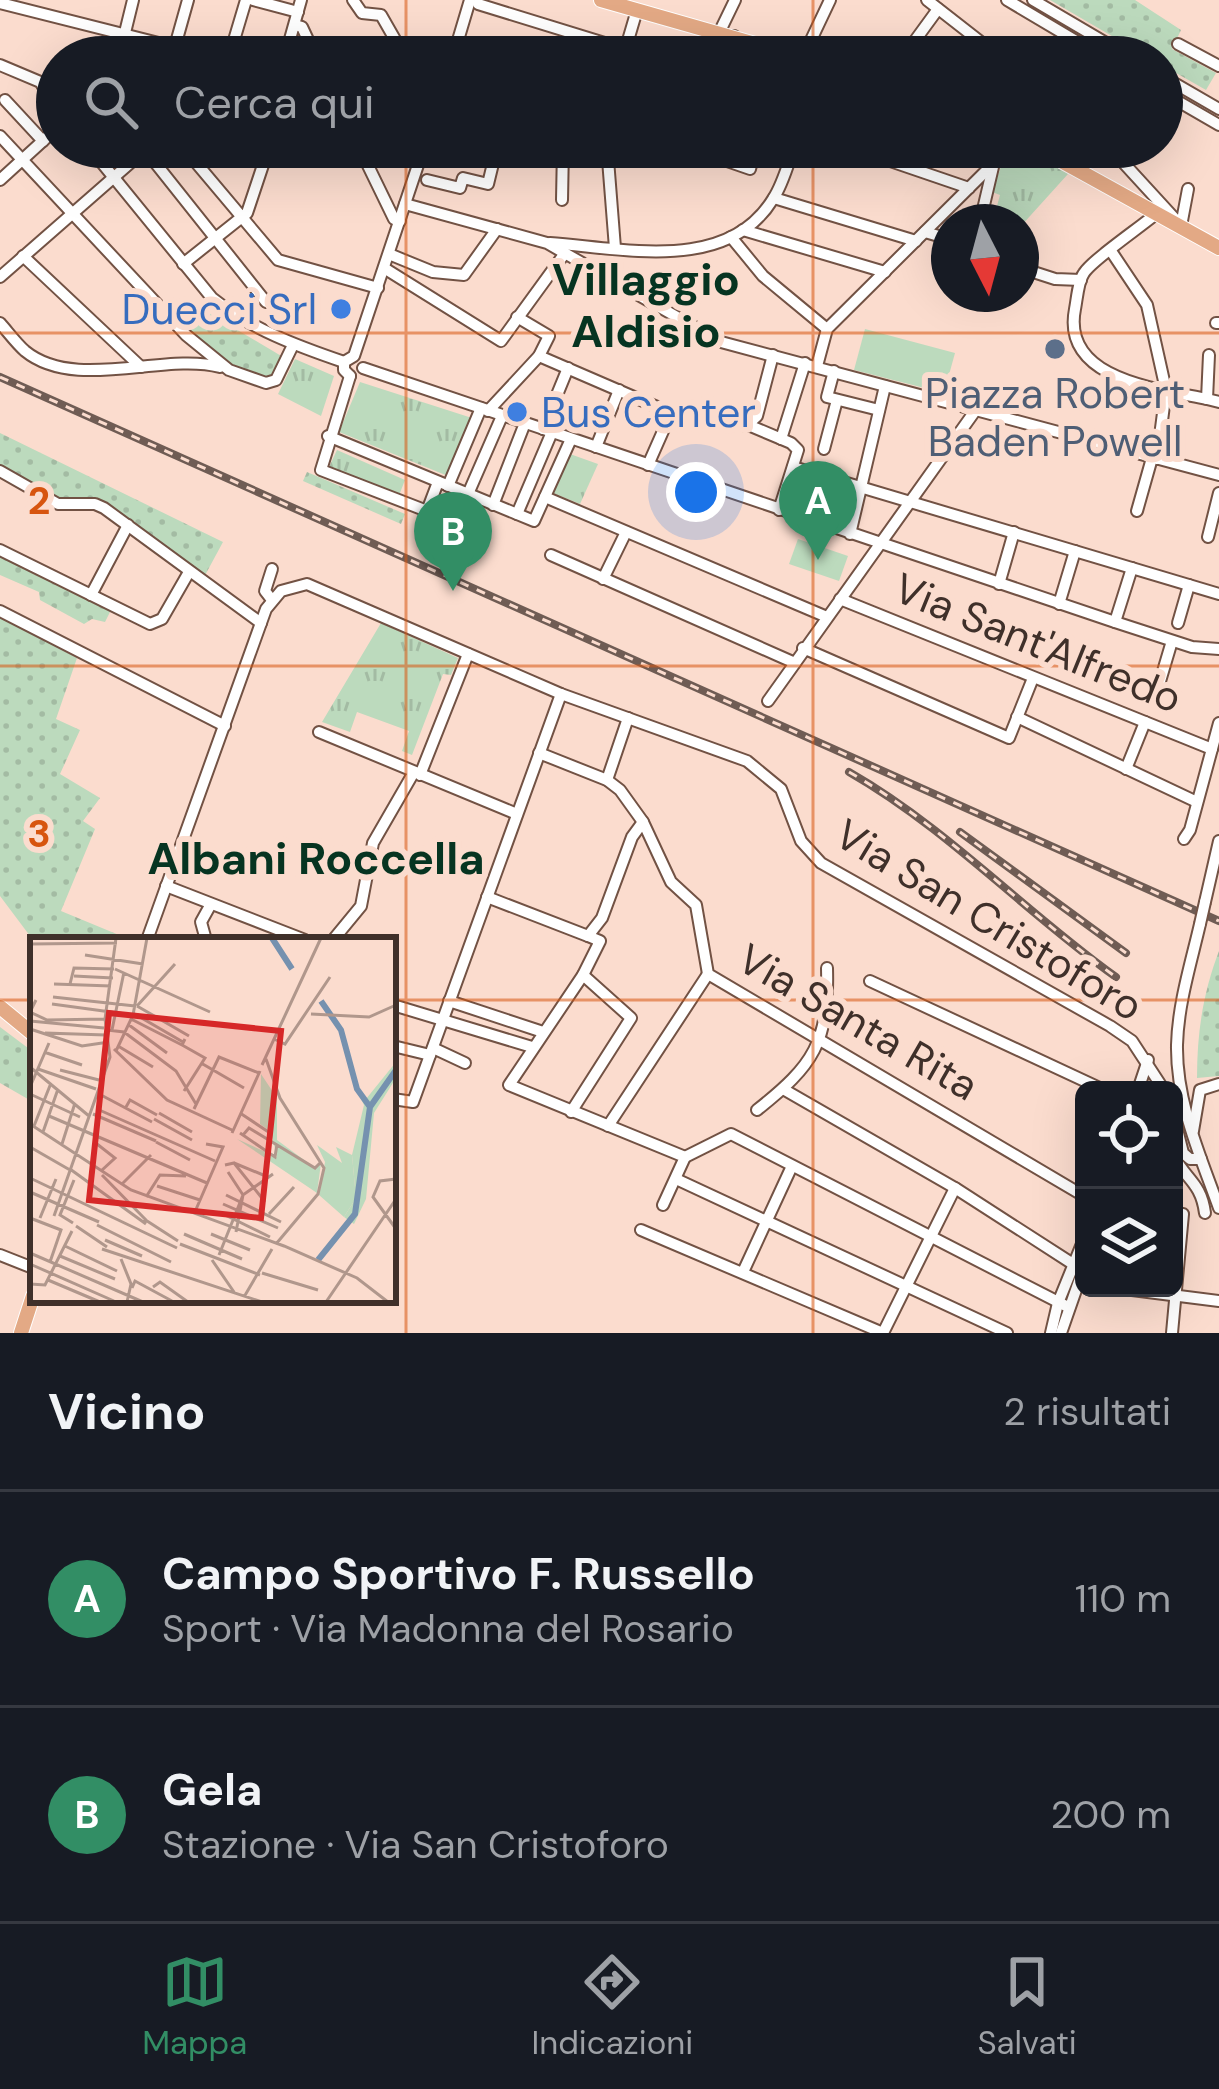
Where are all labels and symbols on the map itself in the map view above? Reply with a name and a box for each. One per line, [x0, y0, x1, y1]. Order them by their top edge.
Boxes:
north arrow [931, 204, 1039, 312]
district label: Villaggio Aldisio [552, 250, 740, 361]
place label: Duecci Srl [122, 282, 317, 337]
marker: Duecci Srl [328, 296, 354, 322]
marker: Piazza Robert Baden Powell [1042, 336, 1068, 362]
place label: Piazza Robert Baden Powell [925, 366, 1185, 469]
place label: Bus Center [541, 385, 756, 440]
marker: Bus Center [504, 399, 530, 425]
pin: A [779, 461, 857, 560]
your location [666, 462, 726, 522]
text: 2 [28, 475, 50, 526]
pin: B [414, 492, 492, 591]
street label: Via Sant'Alfredo [886, 560, 1190, 726]
street label: Via San Cristoforo [825, 806, 1153, 1034]
text: 3 [27, 808, 51, 859]
district label: Albani Roccella [147, 829, 485, 888]
street label: Via Santa Rita [728, 931, 988, 1113]
inset map [30, 937, 396, 1303]

